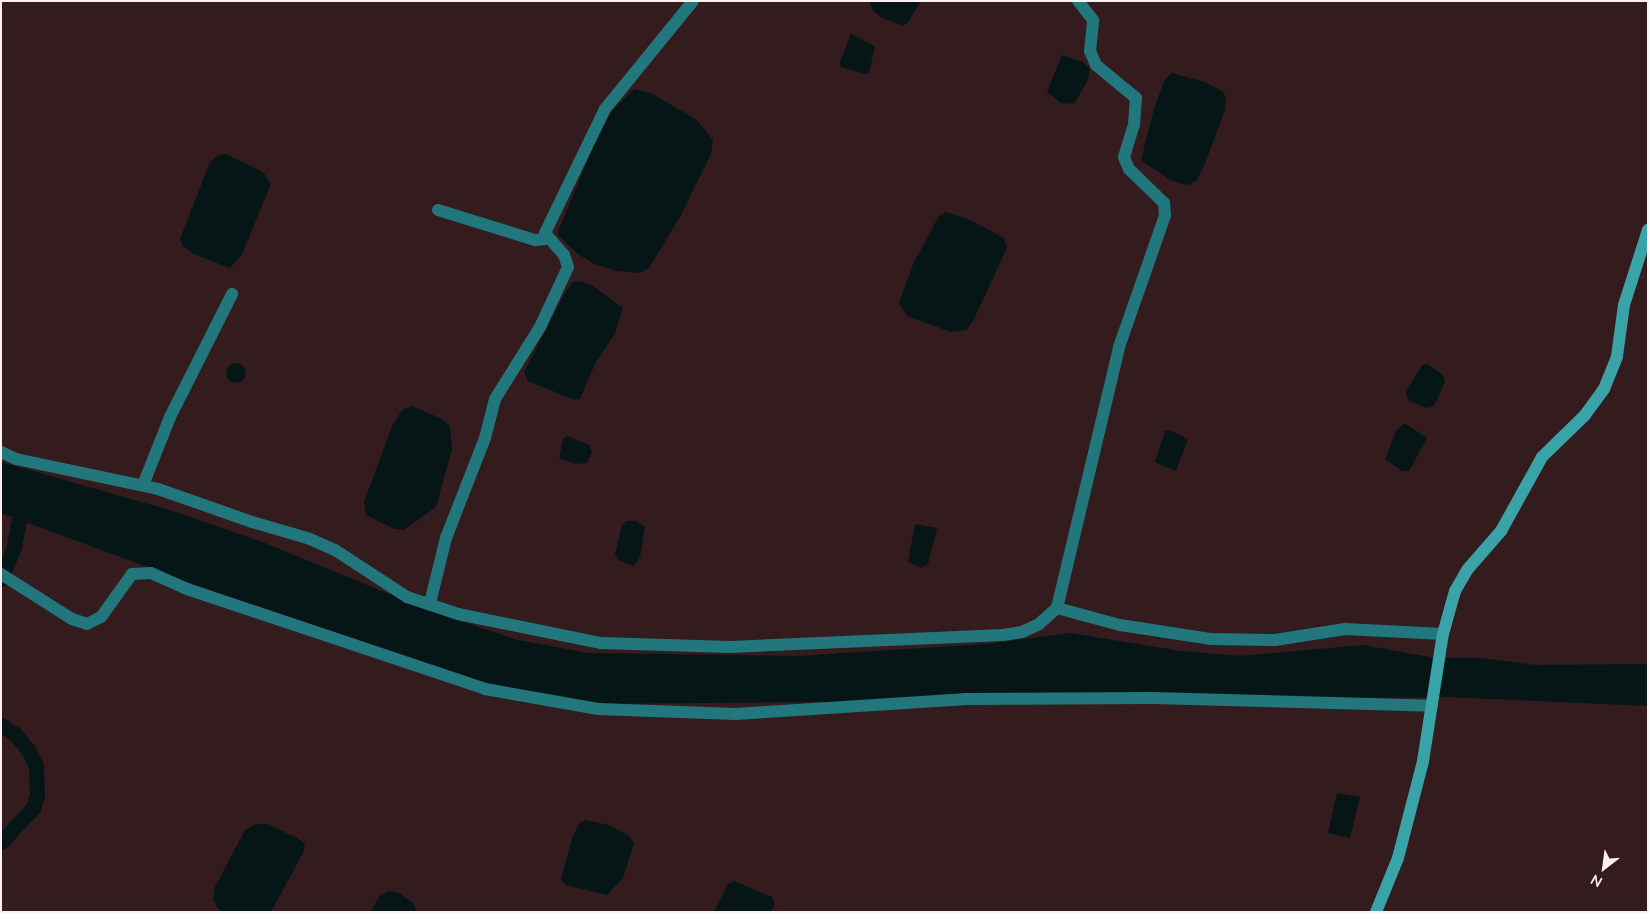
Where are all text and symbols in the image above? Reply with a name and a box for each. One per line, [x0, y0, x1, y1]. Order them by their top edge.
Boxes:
north arrow [1579, 843, 1629, 893]
text: N [1587, 871, 1606, 891]

